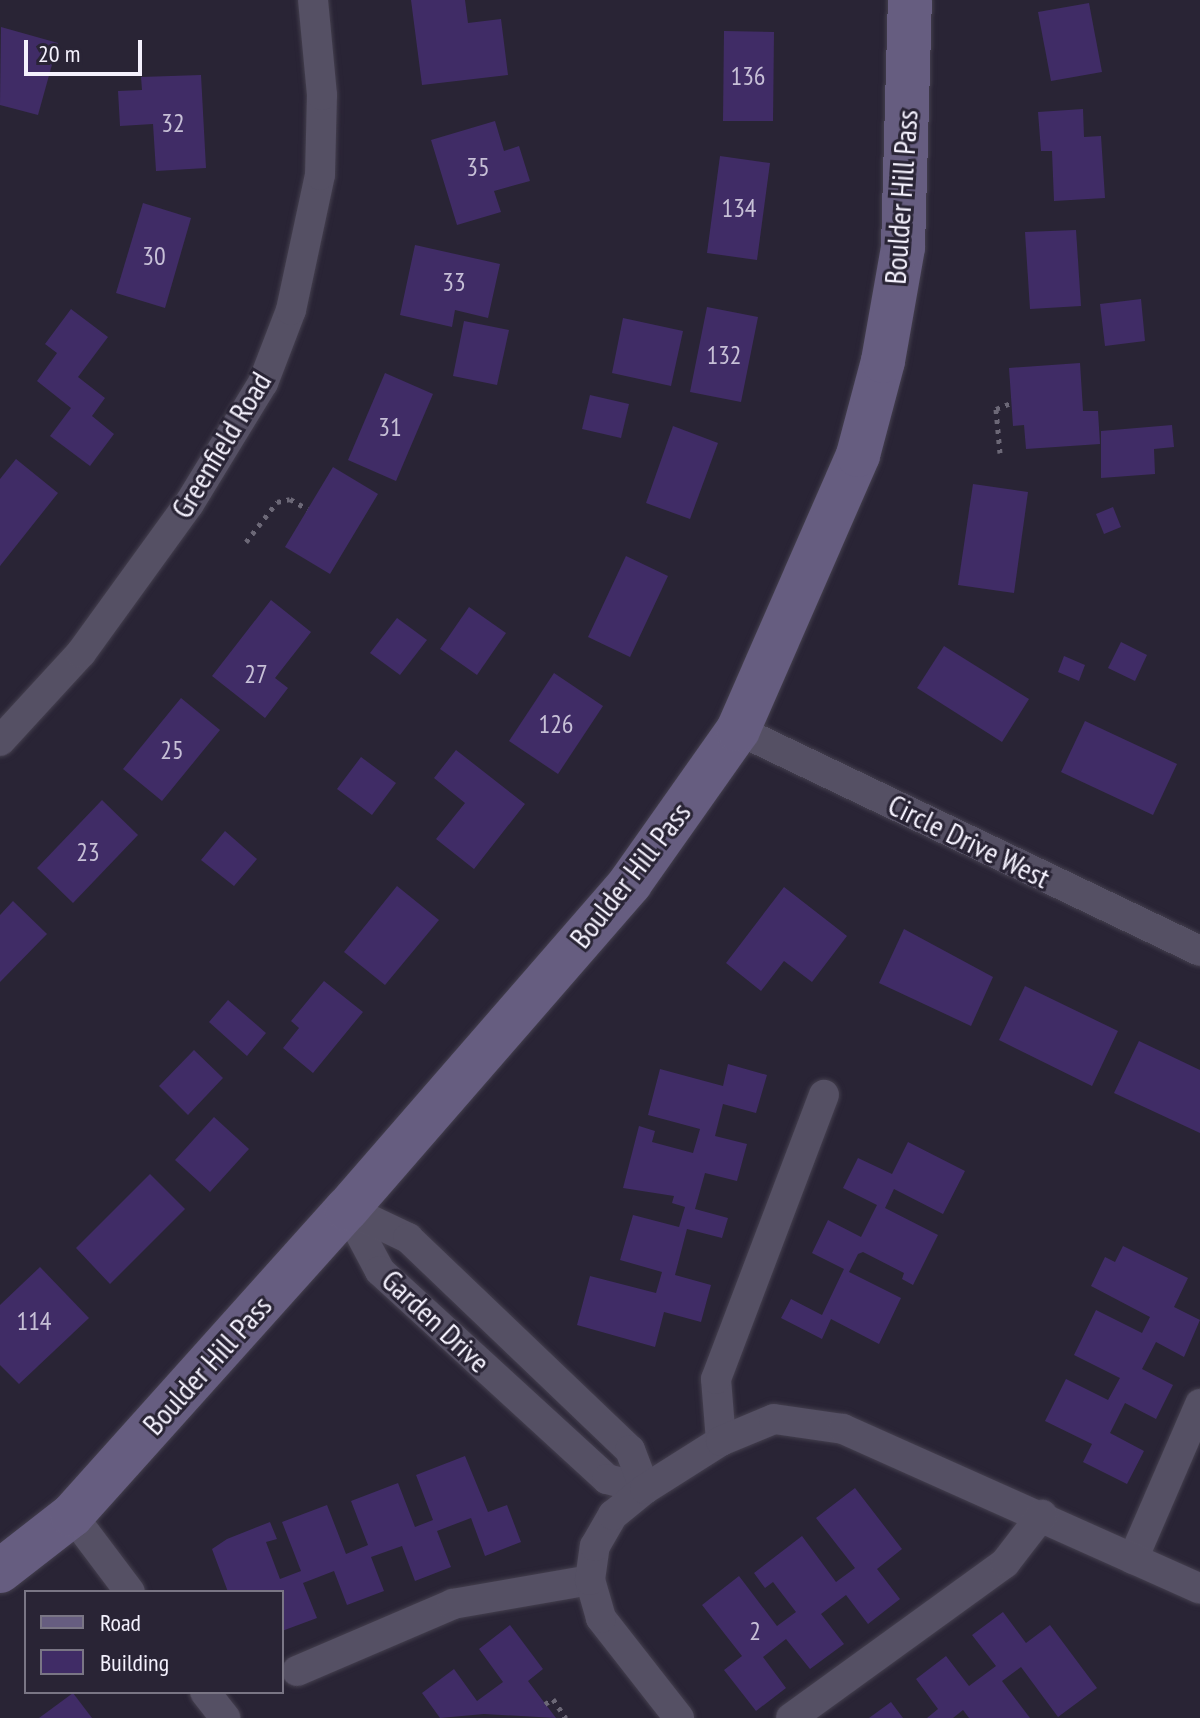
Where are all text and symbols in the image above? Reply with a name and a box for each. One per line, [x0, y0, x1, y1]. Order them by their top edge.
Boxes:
scale bar [28, 24, 146, 74]
text: 20 m [38, 38, 80, 69]
house number: 136 [730, 60, 766, 92]
house number: 32 [161, 107, 185, 139]
street label: Boulder Hill Pass [877, 108, 925, 286]
house number: 35 [466, 151, 490, 183]
house number: 134 [721, 192, 757, 224]
house number: 30 [142, 240, 166, 272]
house number: 33 [442, 266, 466, 298]
house number: 132 [706, 339, 742, 371]
street label: Greenfield Road [163, 366, 279, 524]
house number: 31 [378, 411, 402, 443]
house number: 27 [244, 658, 268, 690]
house number: 126 [538, 708, 574, 740]
house number: 25 [160, 734, 184, 766]
street label: Circle Drive West [882, 786, 1056, 896]
street label: Boulder Hill Pass [562, 795, 698, 955]
house number: 23 [76, 836, 100, 868]
street label: Garden Drive [375, 1262, 497, 1380]
street label: Boulder Hill Pass [135, 1288, 279, 1442]
house number: 114 [16, 1305, 52, 1337]
legend [24, 1590, 284, 1694]
text: Road [100, 1607, 141, 1638]
house number: 2 [749, 1615, 761, 1647]
text: Building [100, 1647, 169, 1678]

